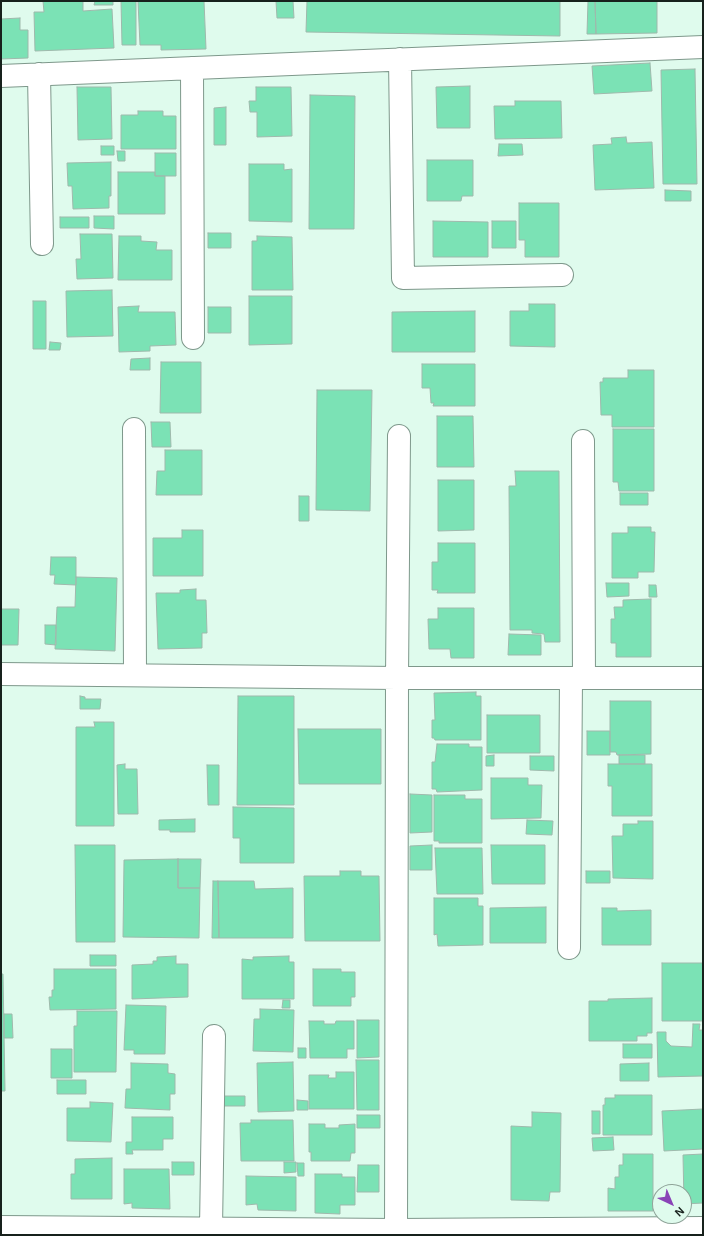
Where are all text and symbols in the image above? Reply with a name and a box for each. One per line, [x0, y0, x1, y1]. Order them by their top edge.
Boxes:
north arrow [652, 1184, 692, 1224]
text: N [673, 1205, 687, 1219]

